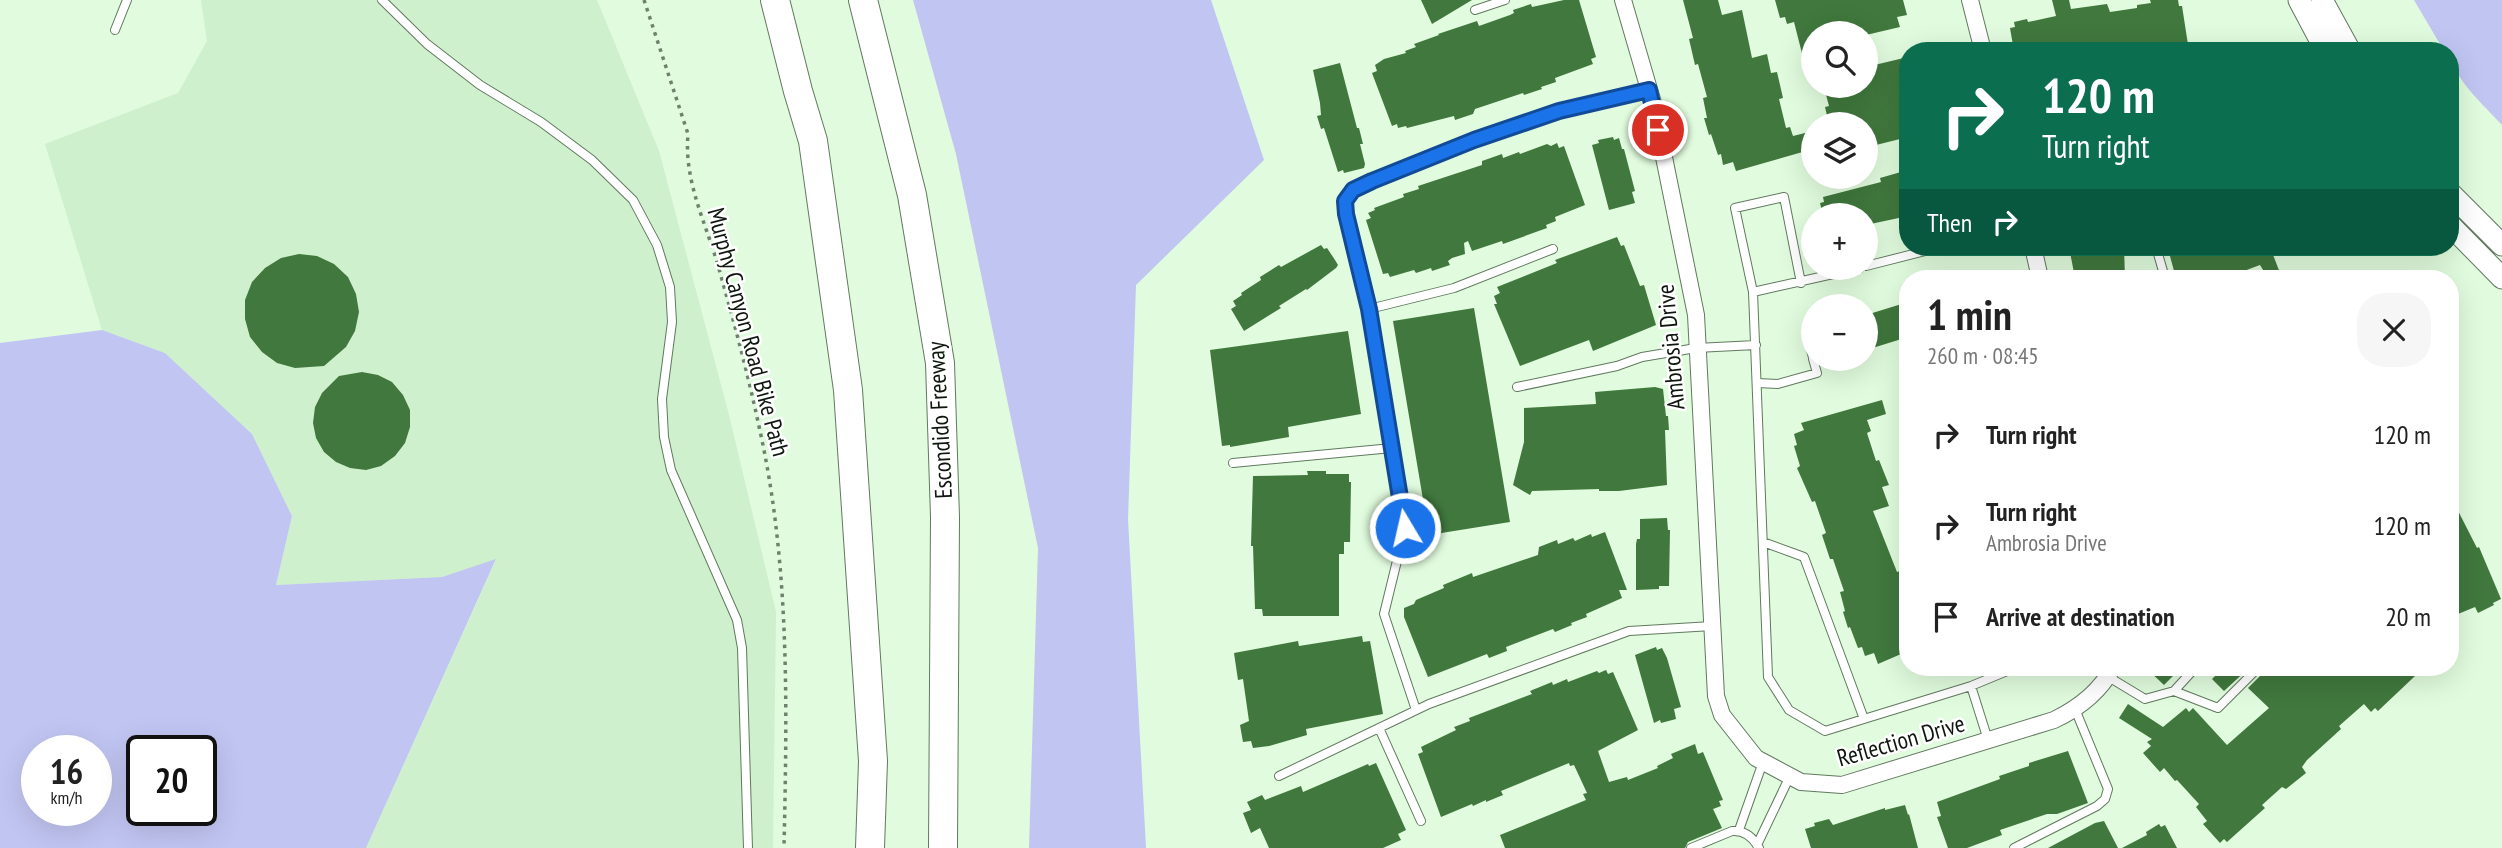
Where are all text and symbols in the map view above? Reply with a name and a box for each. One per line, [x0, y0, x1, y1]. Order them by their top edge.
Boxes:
map controls [1801, 21, 1878, 371]
button: search [1801, 21, 1878, 98]
text: 120 m [2042, 63, 2155, 127]
icon: right [1927, 70, 2018, 161]
pin [1628, 100, 1688, 160]
icon: arrive [1639, 111, 1677, 149]
button: layers [1801, 112, 1878, 189]
text: Turn right [2042, 125, 2150, 167]
button: + [1801, 203, 1878, 280]
icon: right [1986, 203, 2024, 241]
street label: Murphy Canyon Road Bike Path [700, 204, 797, 460]
text: Then [1927, 206, 1972, 239]
street label: Ambrosia Drive [1650, 283, 1691, 411]
text: 1 min [1927, 287, 2012, 342]
button: close [2357, 293, 2431, 367]
button: − [1801, 294, 1878, 371]
street label: Escondido Freeway [920, 341, 959, 500]
text: 260 m · 08:45 [1927, 341, 2039, 370]
icon: right [1927, 416, 1965, 454]
text: Turn right [1986, 418, 2077, 451]
text: 120 m [2373, 418, 2431, 451]
position arrow [1368, 491, 1442, 565]
text: Turn right [1986, 495, 2077, 528]
icon: right [1927, 507, 1965, 545]
text: 120 m [2373, 509, 2431, 542]
text: Ambrosia Drive [1986, 528, 2107, 557]
icon: arrive [1927, 598, 1965, 636]
text: Arrive at destination [1986, 600, 2175, 633]
text: 20 m [2385, 600, 2431, 633]
street label: Reflection Drive [1833, 708, 1968, 774]
speed limit sign: 20 [126, 735, 217, 826]
text: 16 [50, 748, 83, 794]
text: km/h [51, 786, 82, 809]

